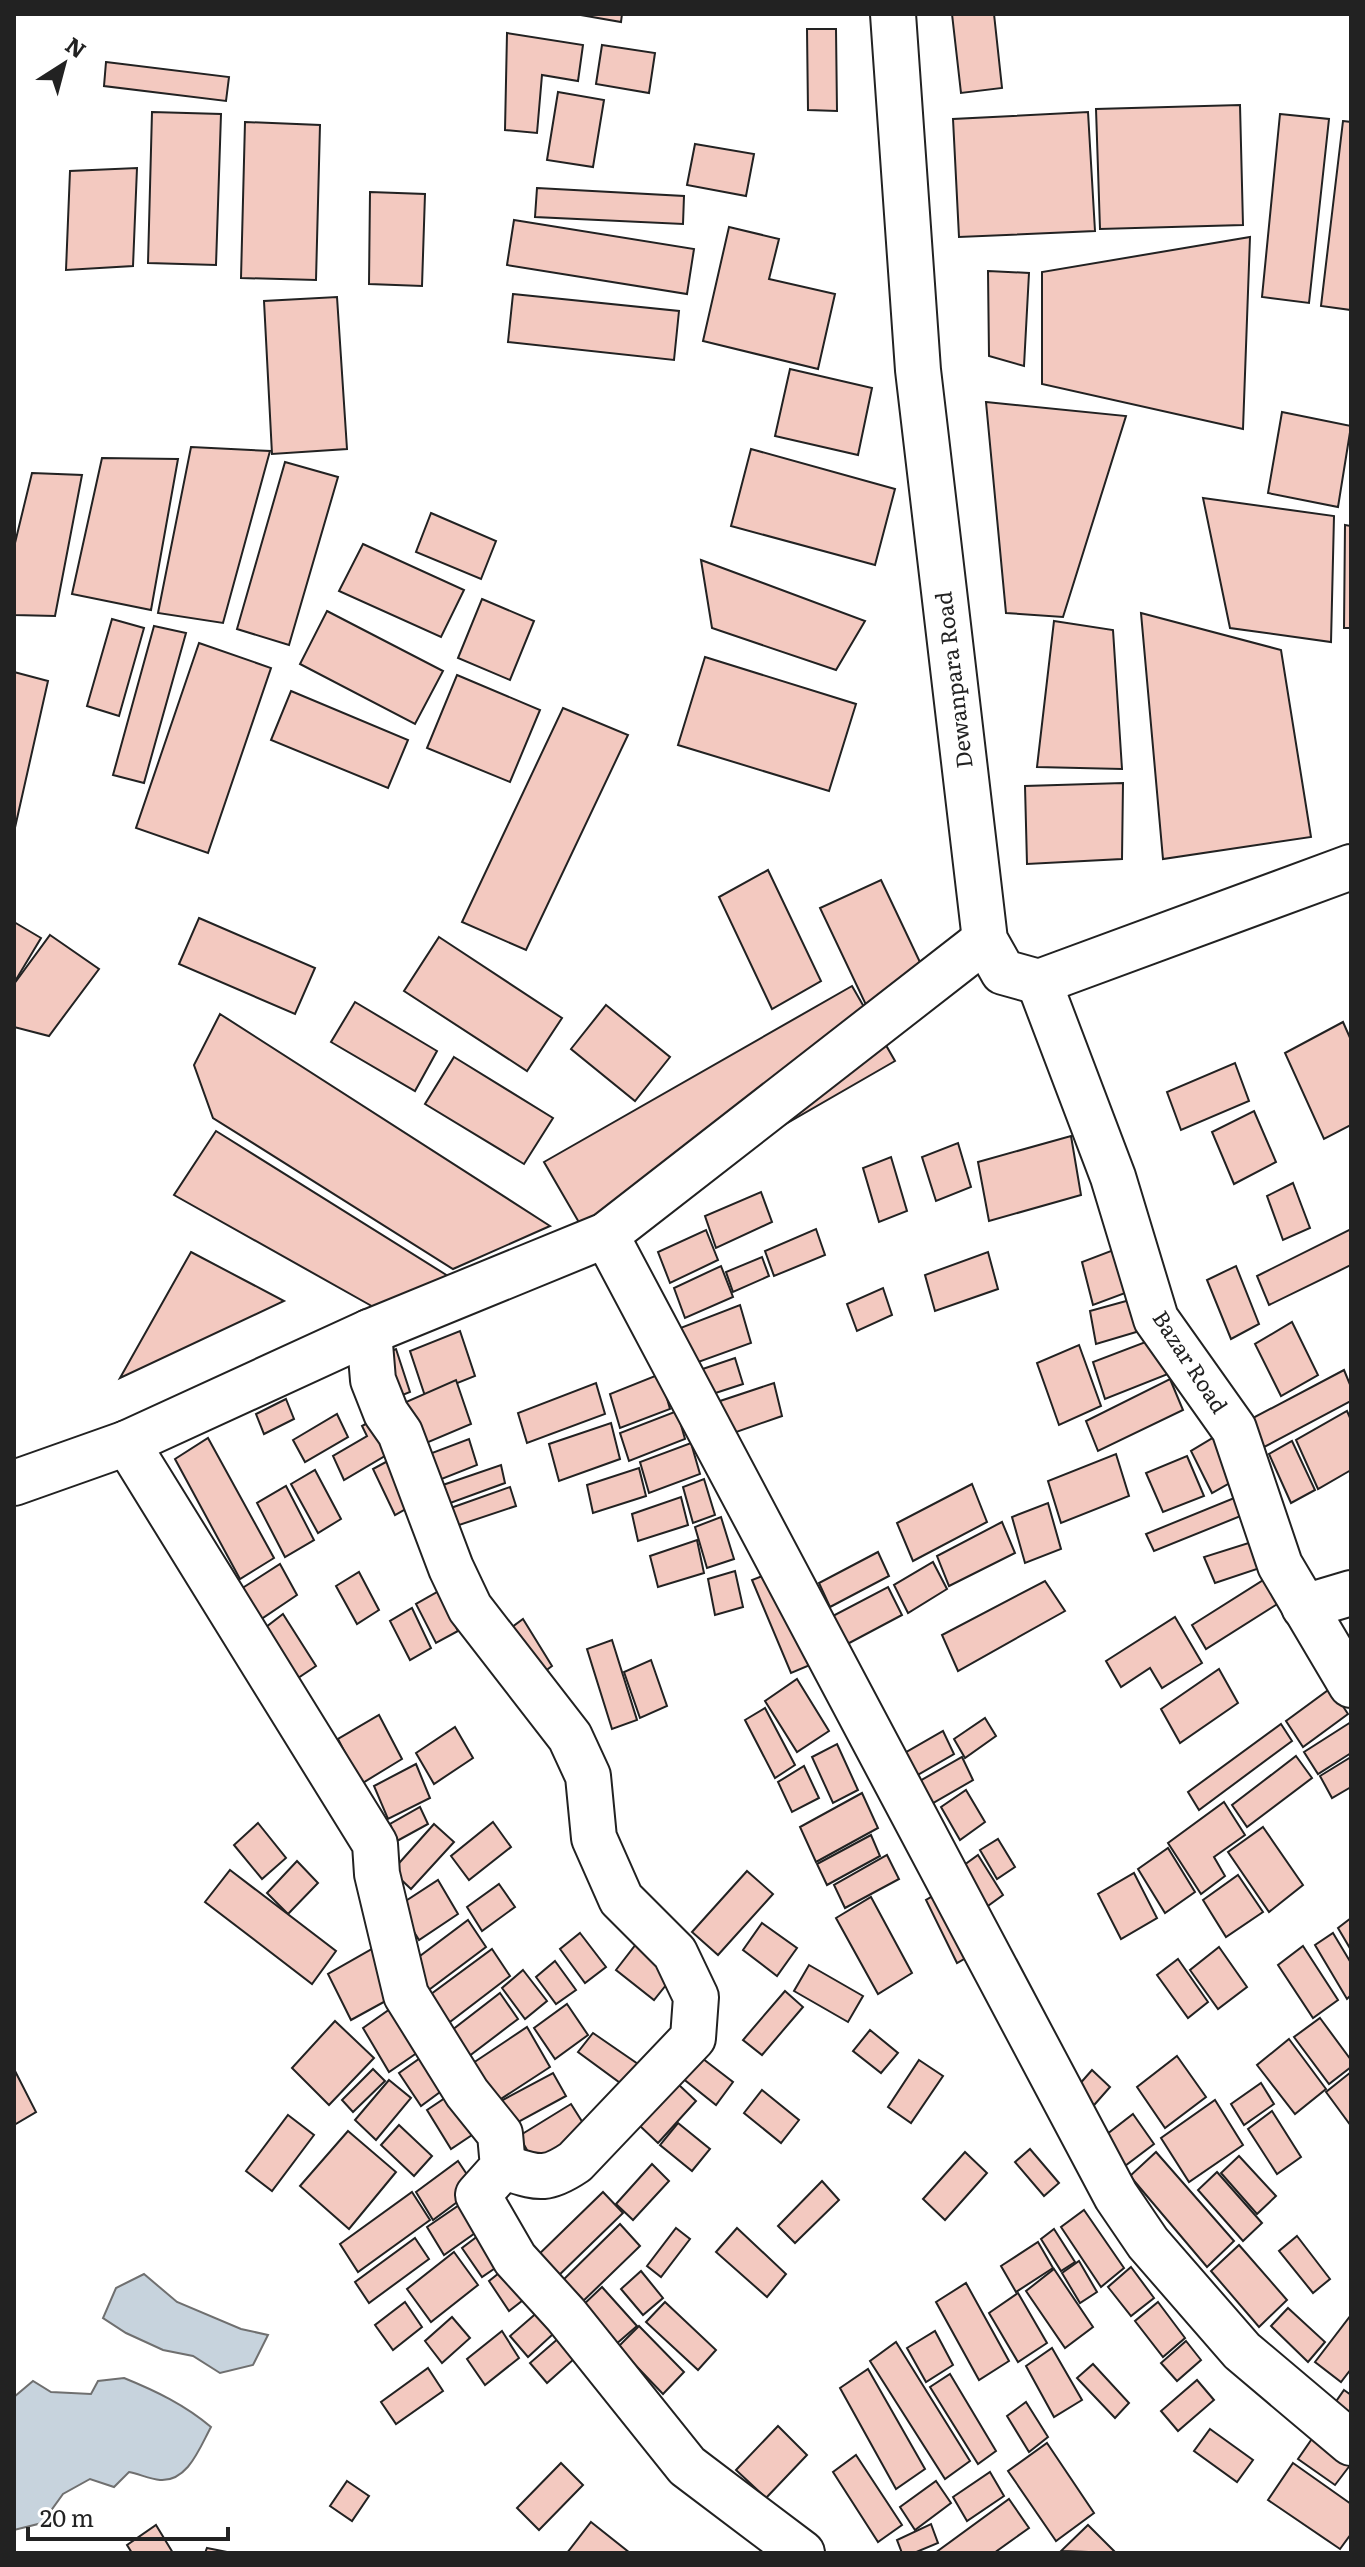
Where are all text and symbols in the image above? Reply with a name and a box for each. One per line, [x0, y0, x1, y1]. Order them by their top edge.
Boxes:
north arrow [24, 24, 104, 104]
text: N [59, 28, 94, 65]
street label: Dewanpara Road [925, 590, 980, 771]
street label: Bazar Road [1146, 1303, 1237, 1419]
scale bar [28, 2491, 228, 2541]
text: 20 m [40, 2499, 94, 2534]

